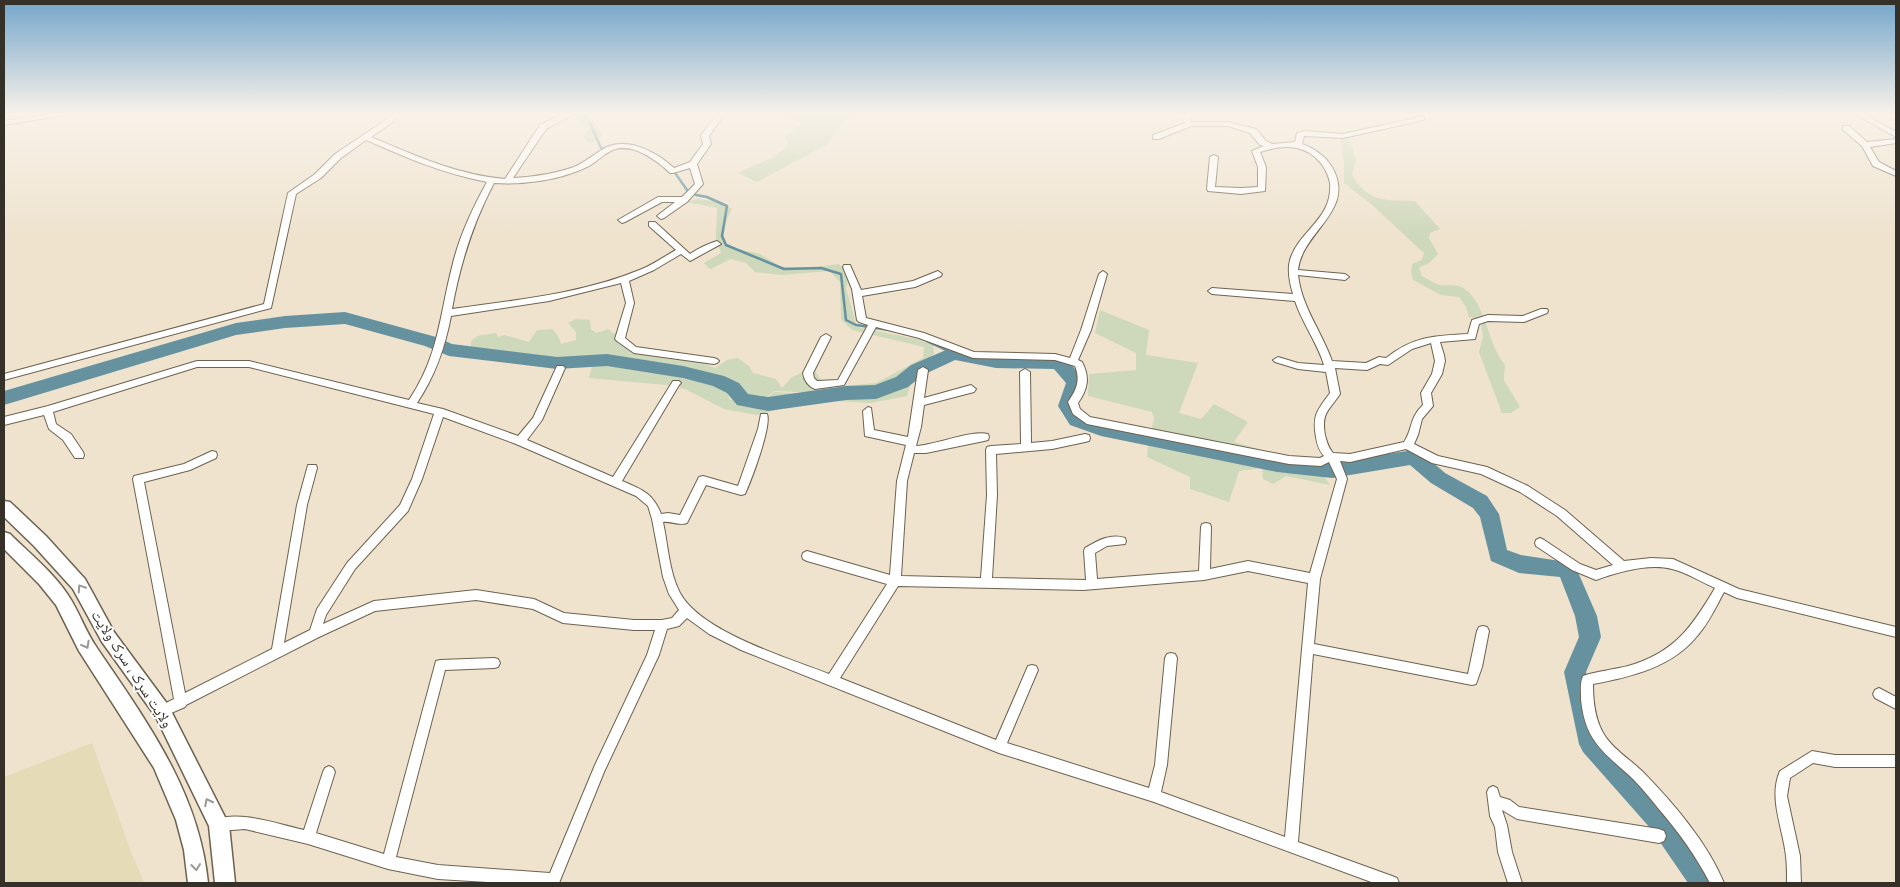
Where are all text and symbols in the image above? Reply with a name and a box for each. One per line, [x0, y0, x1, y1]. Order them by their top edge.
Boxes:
one-way arrow [77, 584, 87, 593]
street label: ولایت سړک ، سرک ولایت [87, 607, 177, 731]
one-way arrow [80, 640, 90, 649]
one-way arrow [204, 799, 214, 808]
one-way arrow [190, 863, 201, 871]

